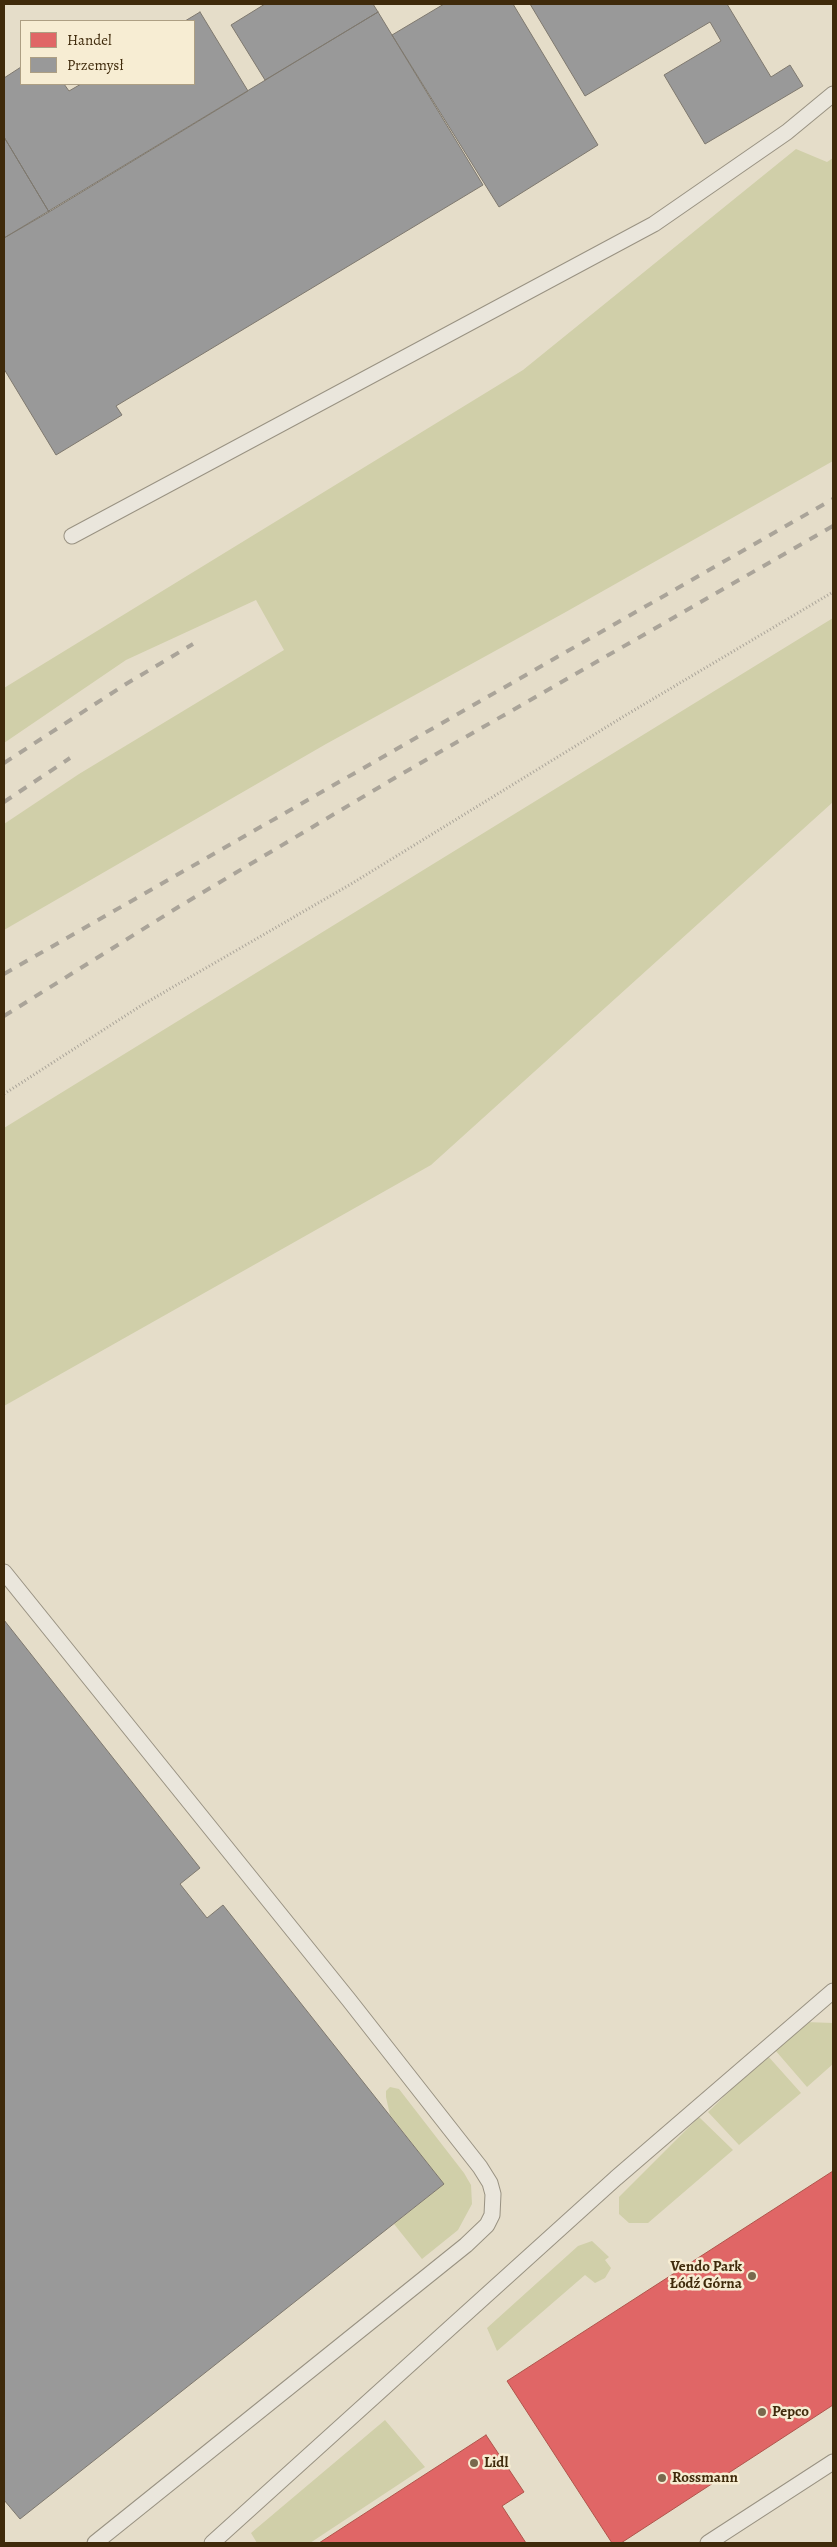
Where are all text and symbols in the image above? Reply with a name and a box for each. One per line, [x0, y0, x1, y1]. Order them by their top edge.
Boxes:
legend [20, 20, 195, 85]
text: Handel [67, 30, 112, 50]
text: Przemysł [67, 55, 123, 75]
place label: Vendo Park Łódź Górna [669, 2258, 742, 2293]
marker: Vendo Park Łódź Górna [746, 2270, 758, 2282]
place label: Pepco [772, 2403, 809, 2421]
marker: Pepco [756, 2406, 768, 2418]
place label: Lidl [484, 2454, 508, 2472]
marker: Lidl [468, 2457, 480, 2469]
place label: Rossmann [672, 2469, 738, 2487]
marker: Rossmann [656, 2472, 668, 2484]

